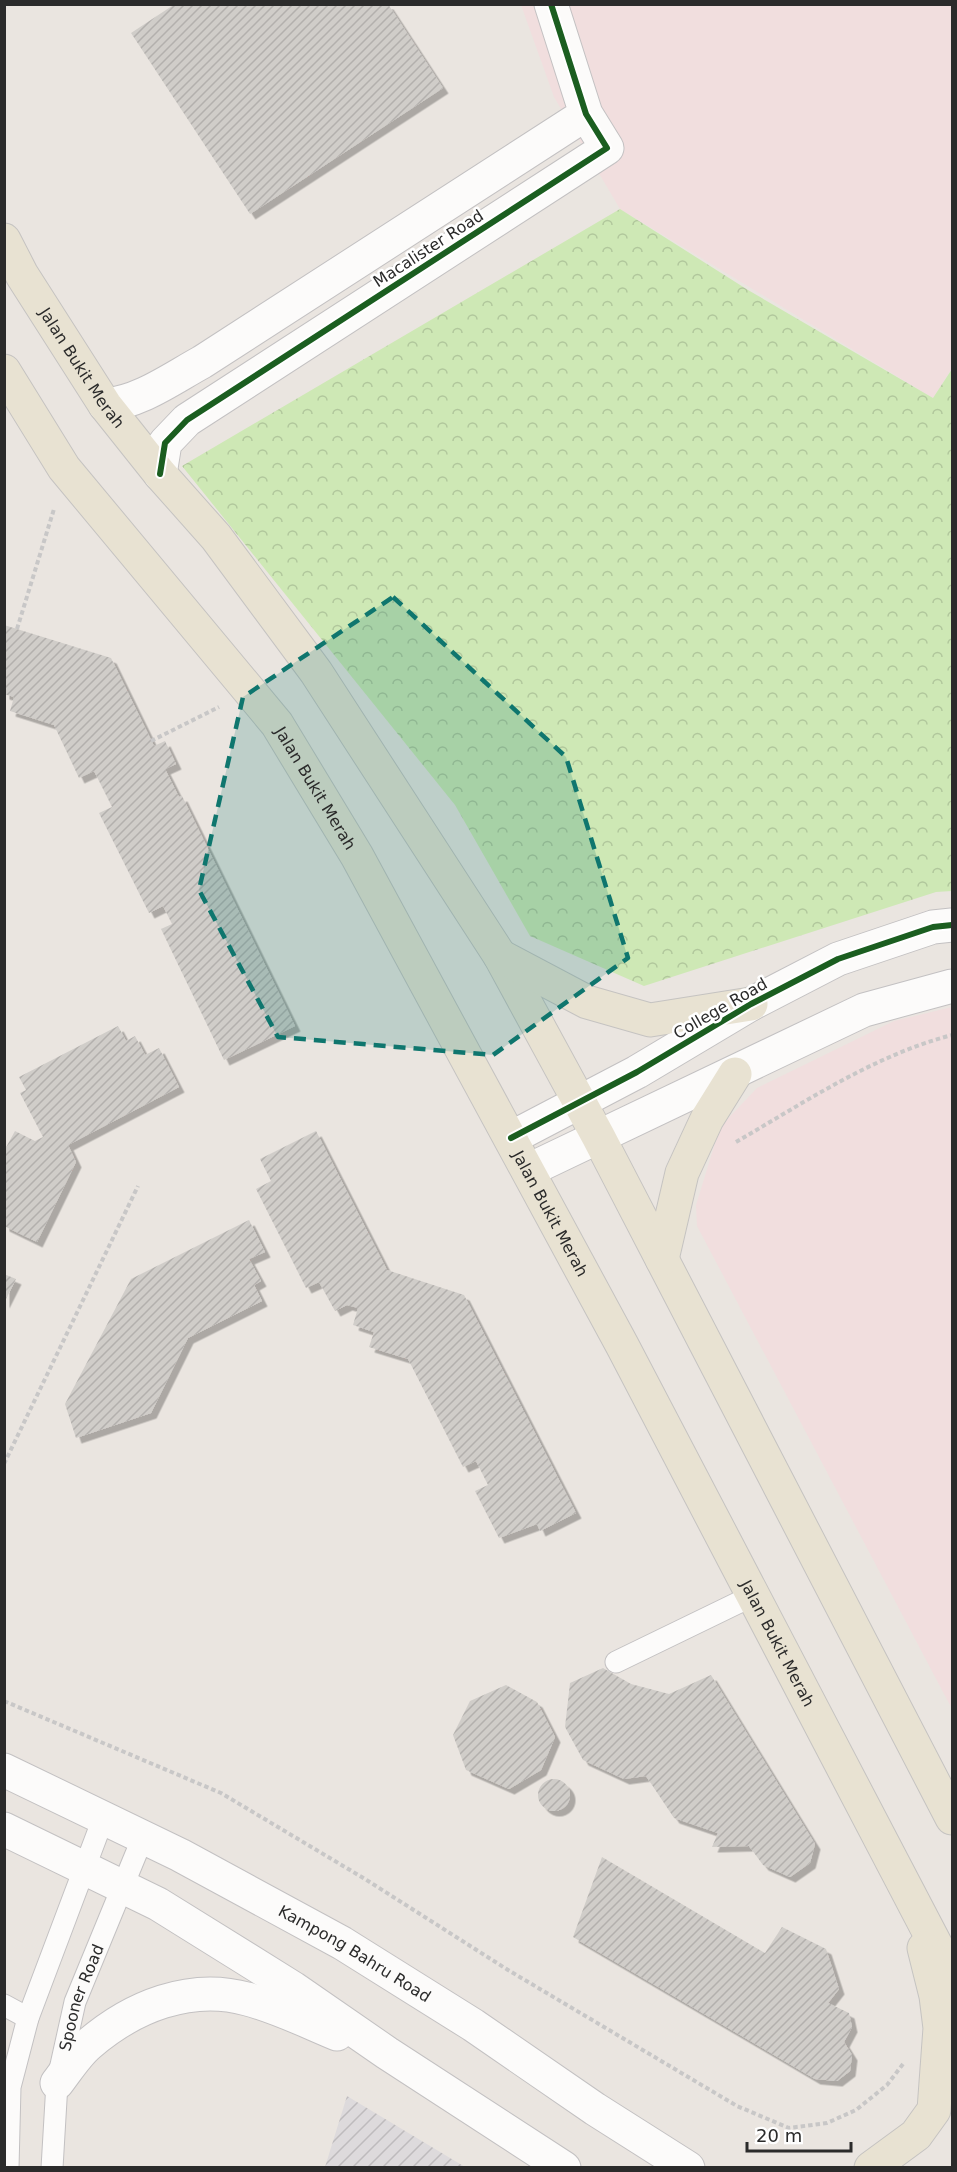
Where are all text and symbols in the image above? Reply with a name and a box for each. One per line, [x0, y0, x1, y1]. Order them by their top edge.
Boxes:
street label: Macalister Road [370, 206, 487, 291]
street label: Jalan Bukit Merah [35, 303, 129, 432]
street label: Jalan Bukit Merah [270, 722, 360, 853]
street label: College Road [670, 974, 770, 1043]
street label: Jalan Bukit Merah [508, 1147, 592, 1280]
street label: Jalan Bukit Merah [736, 1576, 818, 1710]
street label: Kampong Bahru Road [275, 1901, 434, 2006]
street label: Spooner Road [55, 1941, 108, 2053]
scale bar [747, 2115, 850, 2153]
text: 20 m [756, 2125, 802, 2146]

